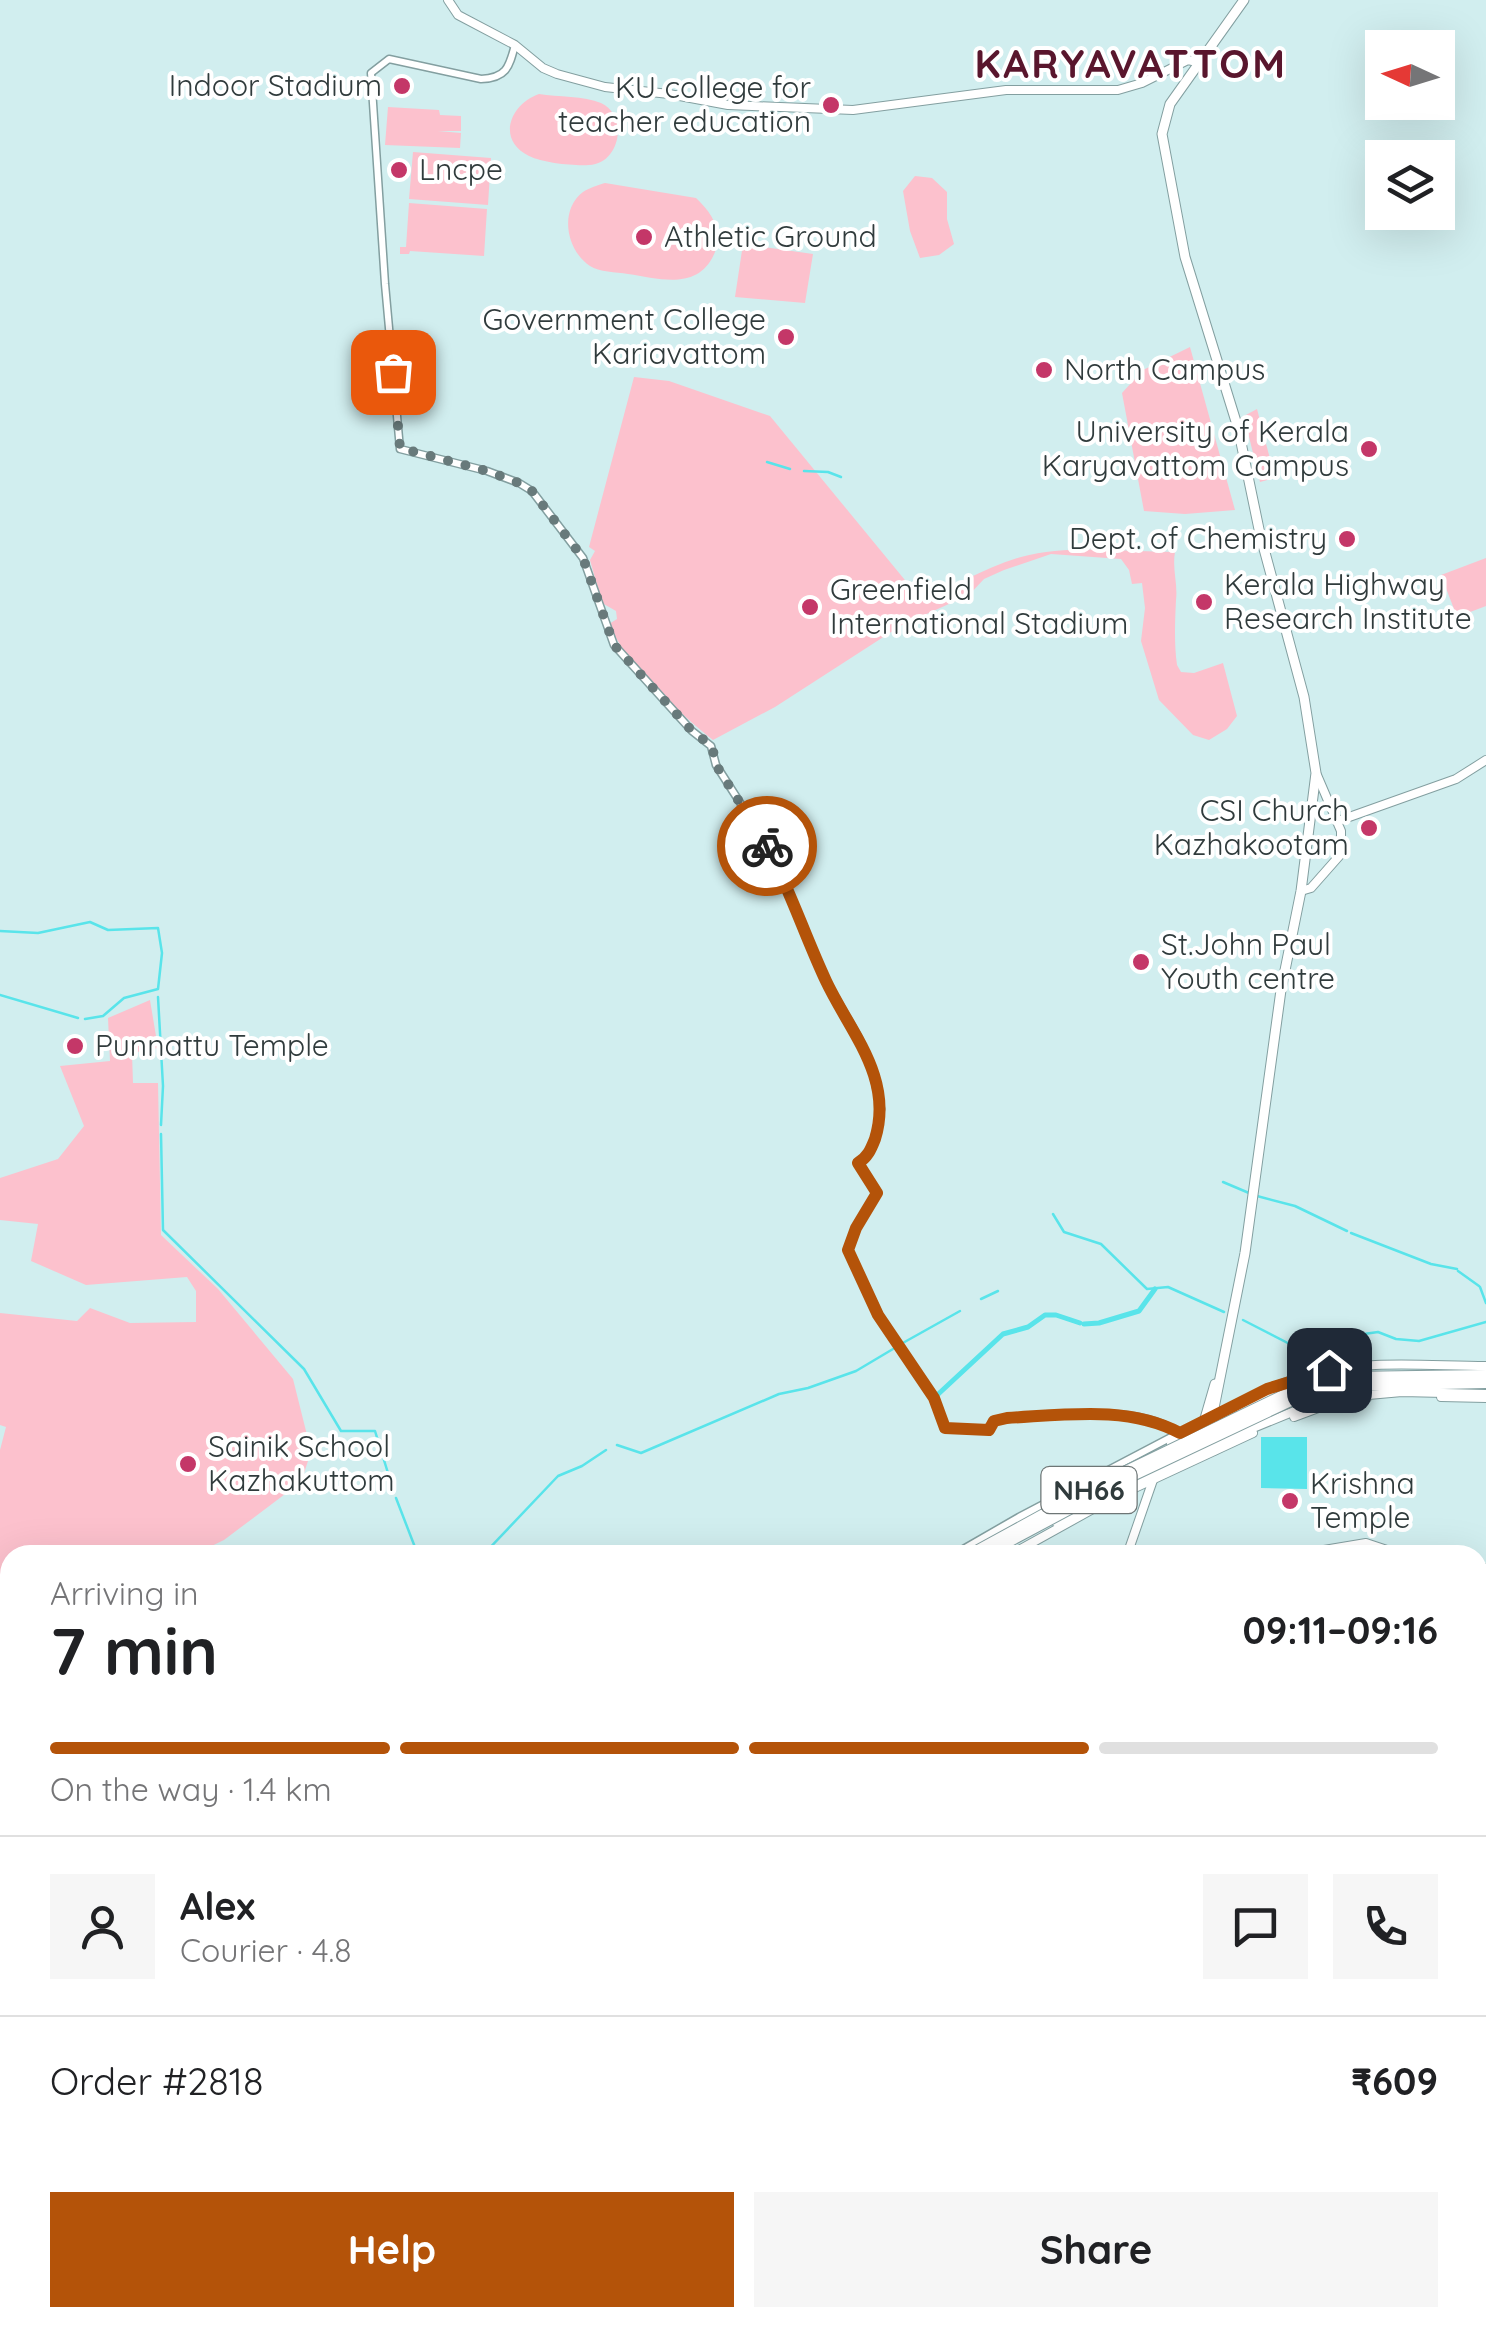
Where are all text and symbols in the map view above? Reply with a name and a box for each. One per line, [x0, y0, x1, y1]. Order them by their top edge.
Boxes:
north arrow [1365, 30, 1455, 120]
map controls [1365, 30, 1455, 230]
district label: KARYAVATTOM [975, 38, 1287, 88]
place label: Indoor Stadium [169, 66, 382, 104]
place label: KU college for teacher education [558, 68, 811, 140]
marker: Indoor Stadium [391, 75, 413, 97]
marker: KU college for teacher education [820, 94, 842, 116]
button: layers [1365, 140, 1455, 230]
place label: Lncpe [419, 150, 503, 188]
marker: Lncpe [388, 159, 410, 181]
place label: Athletic Ground [664, 217, 877, 255]
marker: Athletic Ground [633, 226, 655, 248]
place label: Government College Kariavattom [483, 300, 766, 372]
marker: Government College Kariavattom [775, 326, 797, 348]
pin [351, 330, 436, 415]
icon: bag [366, 345, 421, 400]
place label: North Campus [1064, 350, 1265, 388]
marker: North Campus [1033, 359, 1055, 381]
place label: University of Kerala Karyavattom Campus [1042, 412, 1349, 484]
marker: University of Kerala Karyavattom Campus [1358, 438, 1380, 460]
place label: Dept. of Chemistry [1069, 519, 1327, 557]
marker: Dept. of Chemistry [1336, 528, 1358, 550]
place label: Kerala Highway Research Institute [1224, 565, 1472, 637]
place label: Greenfield International Stadium [830, 570, 1128, 642]
marker: Kerala Highway Research Institute [1193, 591, 1215, 613]
marker: Greenfield International Stadium [799, 596, 821, 618]
place label: CSI Church Kazhakootam [1154, 791, 1349, 863]
courier [717, 796, 817, 896]
marker: CSI Church Kazhakootam [1358, 817, 1380, 839]
icon: bike [740, 819, 795, 874]
place label: St.John Paul Youth centre [1161, 925, 1335, 997]
marker: St.John Paul Youth centre [1130, 951, 1152, 973]
place label: Punnattu Temple [95, 1026, 329, 1064]
marker: Punnattu Temple [64, 1035, 86, 1057]
pin [1287, 1328, 1372, 1413]
icon: home [1302, 1343, 1357, 1398]
place label: Sainik School Kazhakuttom [208, 1427, 395, 1499]
marker: Sainik School Kazhakuttom [177, 1453, 199, 1475]
place label: Krishna Temple [1310, 1464, 1415, 1536]
road number: NH66 [1042, 1467, 1136, 1513]
marker: Krishna Temple [1279, 1490, 1301, 1512]
text: Arriving in [50, 1573, 199, 1613]
text: 09:11–09:16 [1242, 1606, 1438, 1654]
text: 7 min [50, 1610, 218, 1691]
text: On the way · 1.4 km [50, 1769, 332, 1809]
button: person [50, 1874, 155, 1979]
button: chat [1203, 1874, 1308, 1979]
button: phone [1333, 1874, 1438, 1979]
text: Alex [180, 1882, 255, 1930]
text: Courier · 4.8 [180, 1930, 352, 1970]
text: Order #2818 [50, 2057, 263, 2105]
text: ₹609 [1351, 2057, 1438, 2105]
button: Help [50, 2192, 734, 2307]
button: Share [754, 2192, 1438, 2307]

